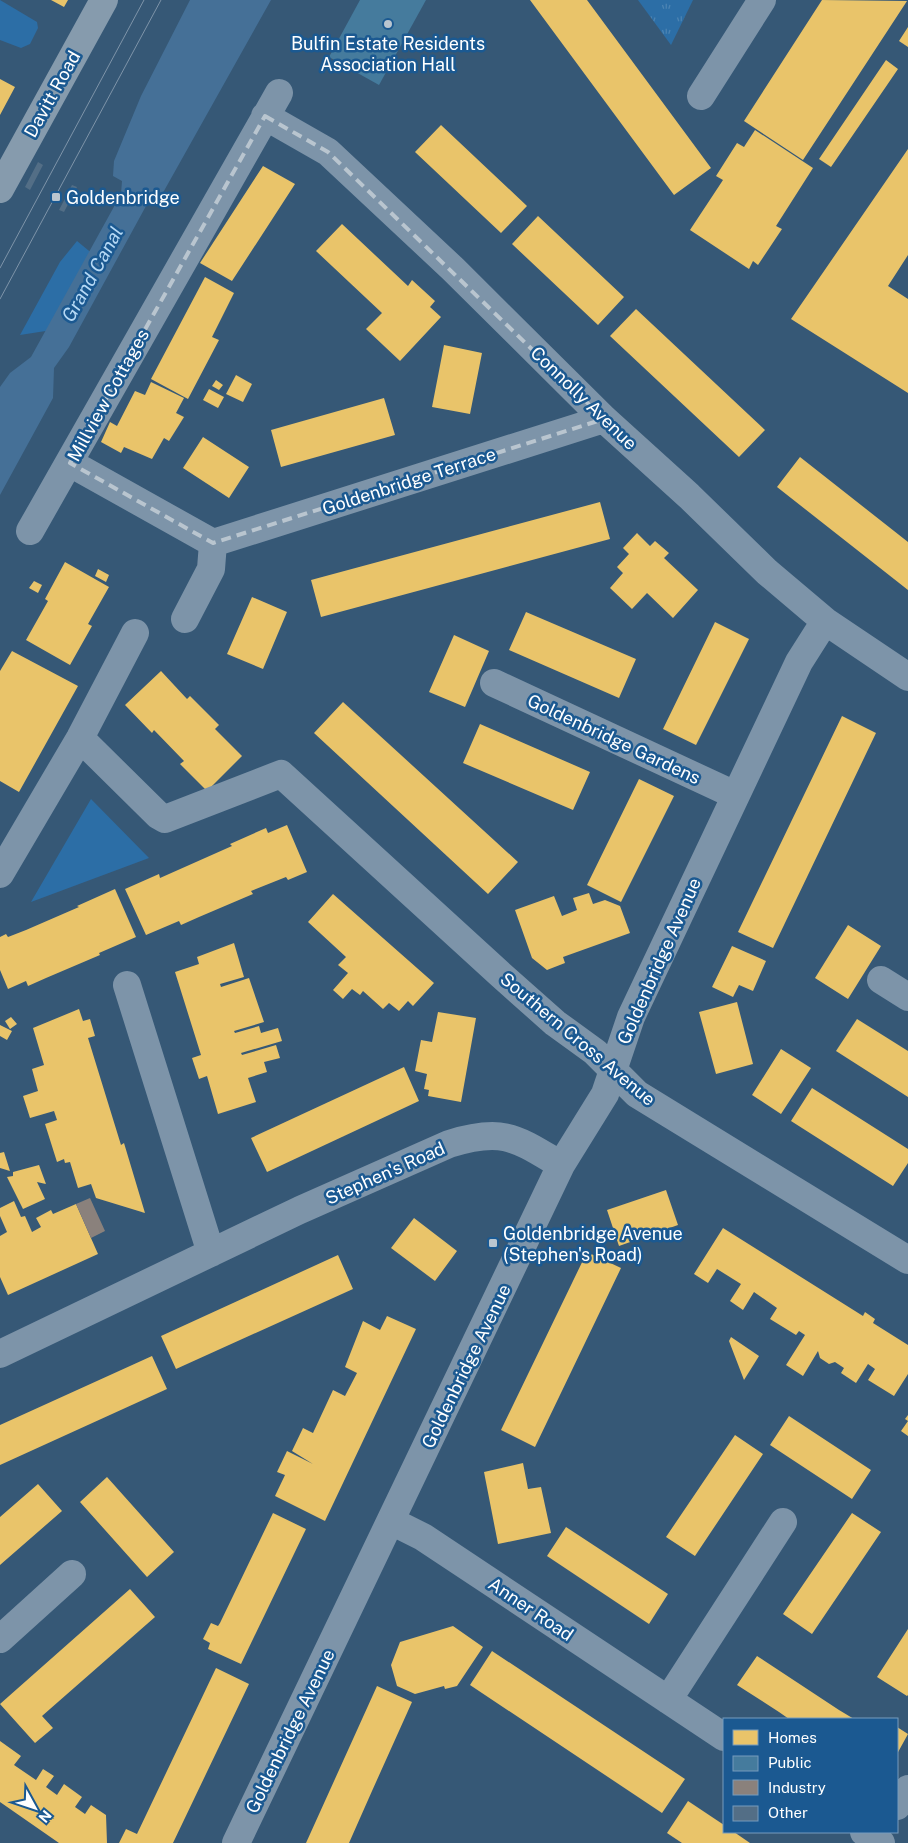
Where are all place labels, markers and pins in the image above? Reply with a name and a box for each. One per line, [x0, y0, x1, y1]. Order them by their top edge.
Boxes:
marker: Bulfin Estate Residents Association Hall [382, 18, 394, 30]
place label: Bulfin Estate Residents Association Hall [291, 33, 485, 75]
place label: Goldenbridge [66, 187, 180, 208]
marker: Goldenbridge [50, 191, 62, 203]
place label: Goldenbridge Avenue (Stephen's Road) [503, 1223, 683, 1265]
marker: Goldenbridge Avenue (Stephen's Road) [487, 1237, 499, 1249]

